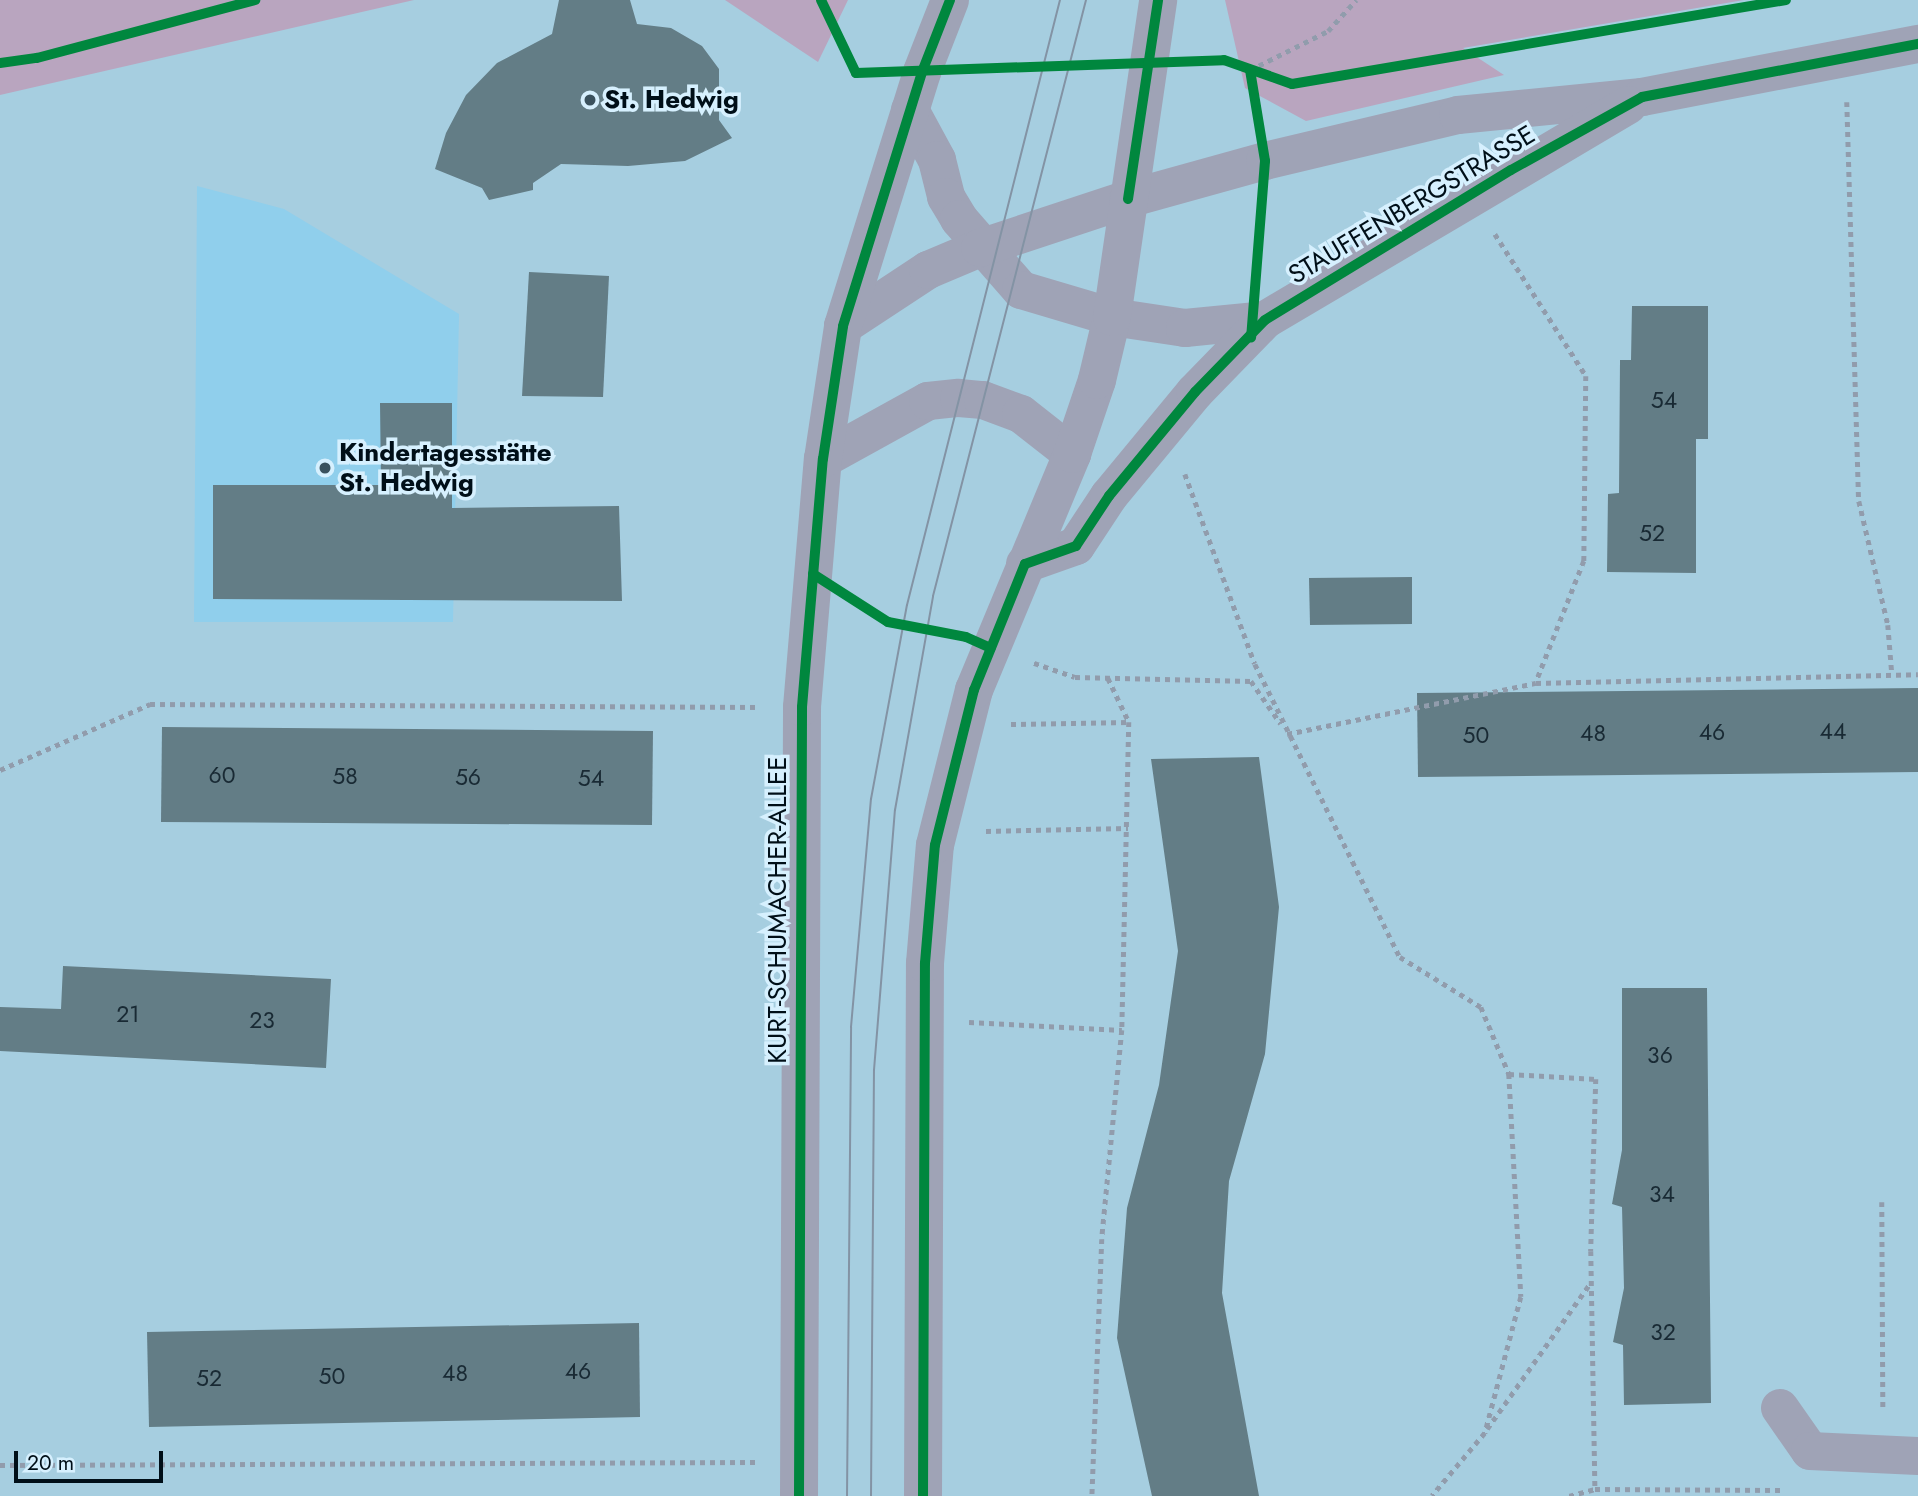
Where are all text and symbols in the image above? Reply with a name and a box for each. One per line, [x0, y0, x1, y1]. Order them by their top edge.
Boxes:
place label: St. Hedwig [604, 84, 739, 116]
marker: St. Hedwig [582, 92, 598, 108]
street label: STAUFFENBERGSTRASSE [1283, 119, 1541, 291]
house number: 54 [1651, 386, 1677, 414]
place label: Kindertagesstätte St. Hedwig [339, 437, 552, 498]
marker: Kindertagesstätte St. Hedwig [317, 460, 333, 476]
house number: 52 [1639, 519, 1665, 547]
house number: 44 [1820, 717, 1846, 745]
house number: 46 [1699, 718, 1725, 746]
house number: 48 [1580, 719, 1606, 747]
house number: 50 [1463, 721, 1489, 749]
street label: KURT-SCHUMACHER-ALLEE [762, 756, 794, 1064]
house number: 60 [208, 761, 236, 789]
house number: 58 [332, 762, 358, 790]
house number: 56 [455, 763, 481, 791]
house number: 54 [578, 764, 604, 792]
house number: 21 [116, 1000, 140, 1028]
house number: 23 [249, 1006, 275, 1034]
house number: 36 [1647, 1041, 1673, 1069]
house number: 34 [1649, 1180, 1675, 1208]
house number: 32 [1650, 1318, 1676, 1346]
house number: 46 [565, 1357, 591, 1385]
house number: 48 [442, 1359, 468, 1387]
house number: 50 [319, 1362, 345, 1390]
house number: 52 [196, 1364, 222, 1392]
scale bar [18, 1436, 166, 1480]
text: 20 m [27, 1448, 74, 1478]

